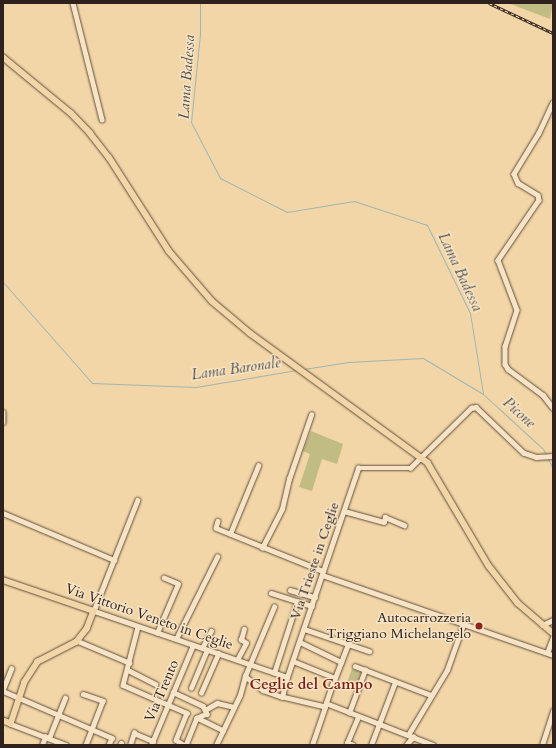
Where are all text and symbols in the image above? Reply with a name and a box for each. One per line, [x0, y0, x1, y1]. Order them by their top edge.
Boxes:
water label: Lama Badessa [175, 34, 199, 120]
water label: Lama Badessa [434, 230, 486, 314]
water label: Lama Baronale [190, 354, 282, 384]
water label: Picone [499, 394, 539, 432]
street label: Via Trieste in Ceglie [287, 500, 343, 622]
street label: Via Vittorio Veneto in Ceglie [63, 580, 235, 654]
place label: Autocarrozzeria Triggiano Michelangelo [326, 610, 471, 642]
marker: Autocarrozzeria Triggiano Michelangelo [474, 621, 484, 631]
street label: Via Trento [141, 657, 183, 725]
district label: Ceglie del Campo [250, 676, 372, 694]

